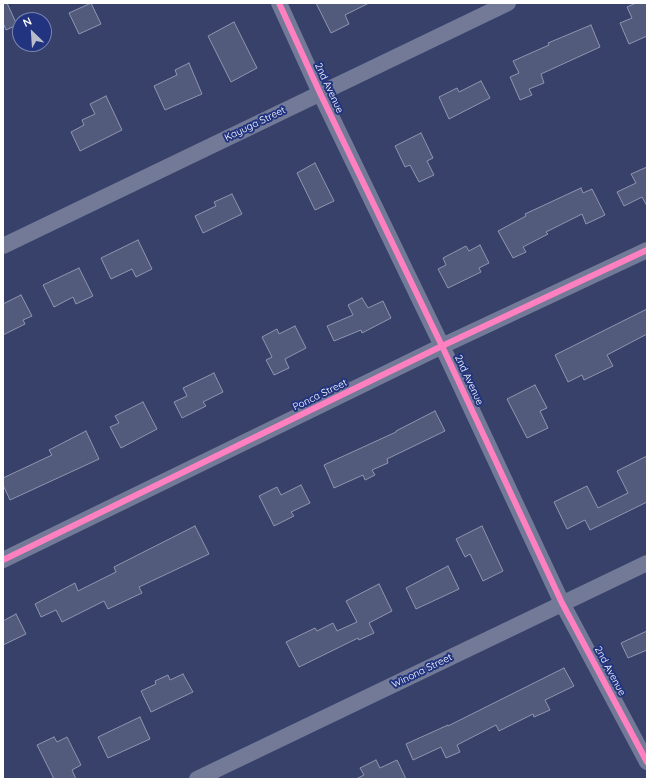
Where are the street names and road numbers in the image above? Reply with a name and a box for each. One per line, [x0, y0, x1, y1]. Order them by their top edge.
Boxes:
street label: 2nd Avenue [312, 61, 346, 115]
street label: Kayuga Street [223, 104, 287, 144]
street label: 2nd Avenue [452, 353, 486, 407]
street label: Ponca Street [291, 377, 349, 413]
street label: 2nd Avenue [592, 644, 628, 698]
street label: Winona Street [390, 651, 454, 691]

